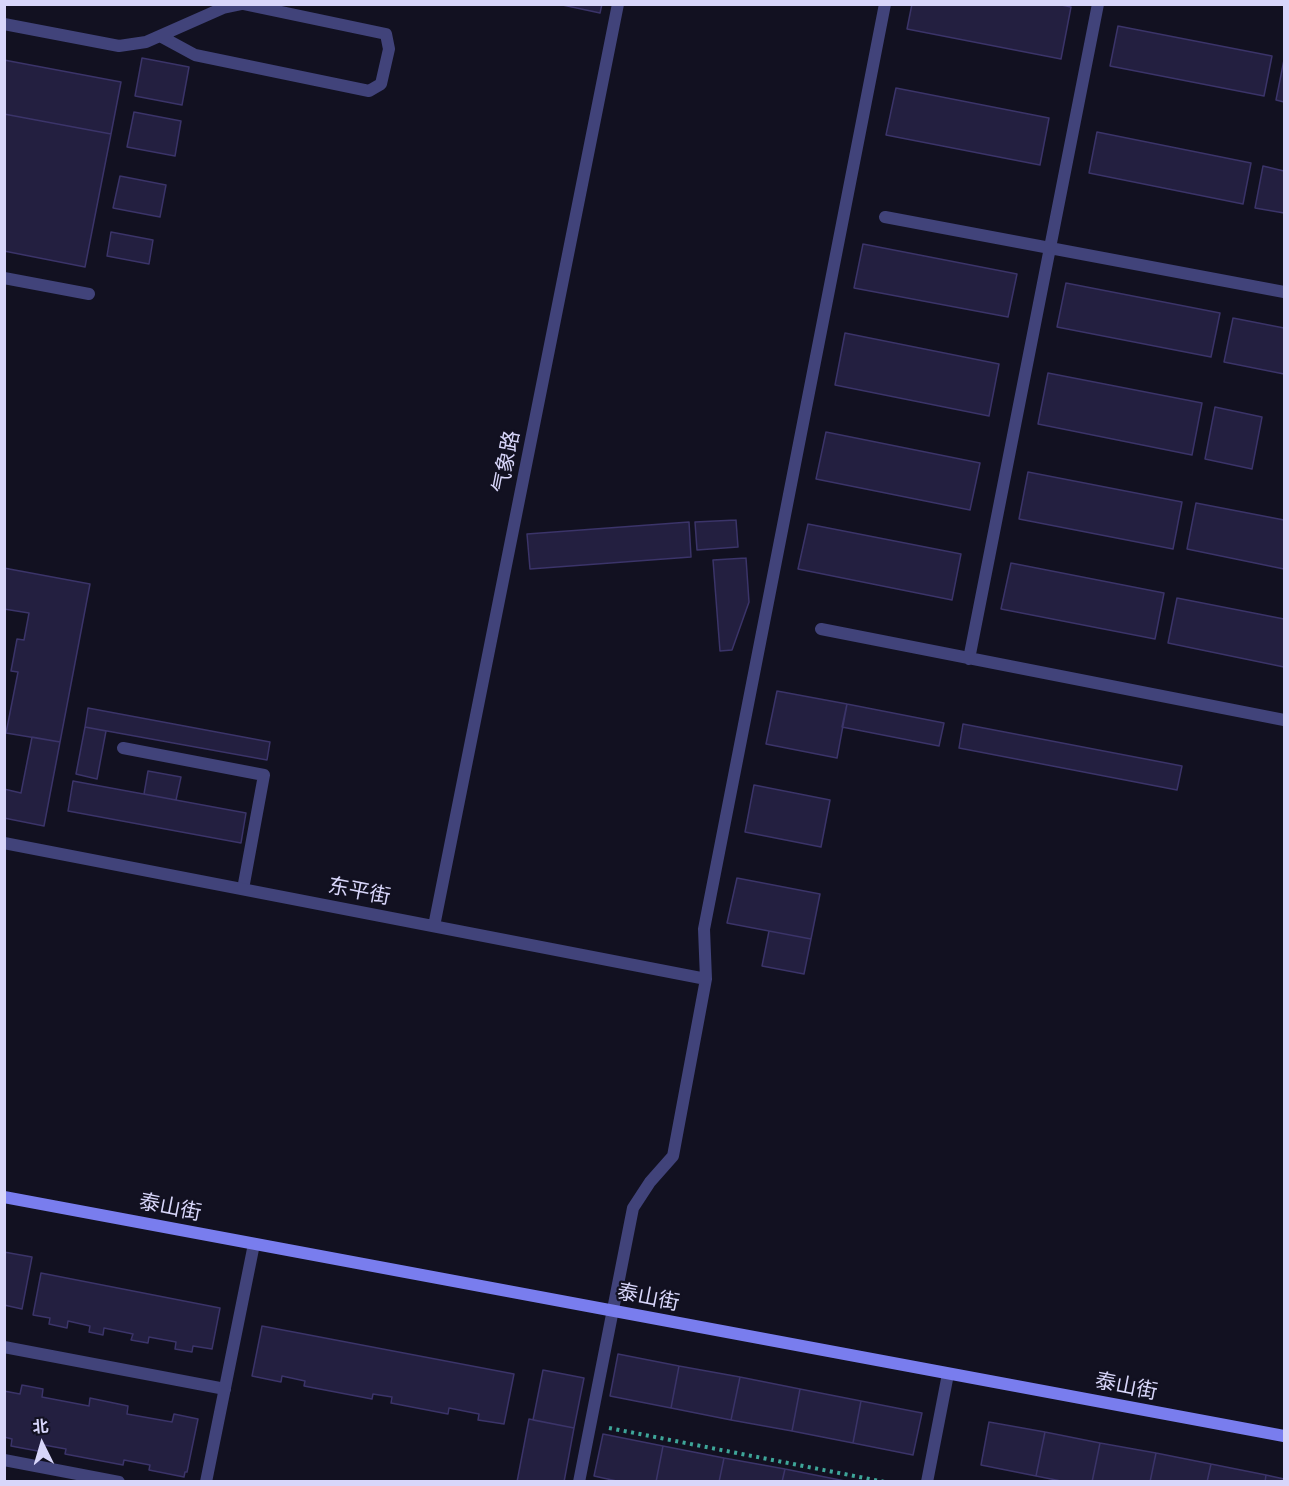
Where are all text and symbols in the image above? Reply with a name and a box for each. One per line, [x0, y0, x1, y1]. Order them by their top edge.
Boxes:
street label: 气象路 [489, 429, 525, 495]
street label: 东平街 [326, 874, 392, 910]
street label: 泰山街 [137, 1190, 203, 1226]
street label: 泰山街 [615, 1280, 681, 1316]
street label: 泰山街 [1093, 1369, 1159, 1405]
north arrow [12, 1414, 72, 1474]
text: 北 [31, 1414, 49, 1438]

